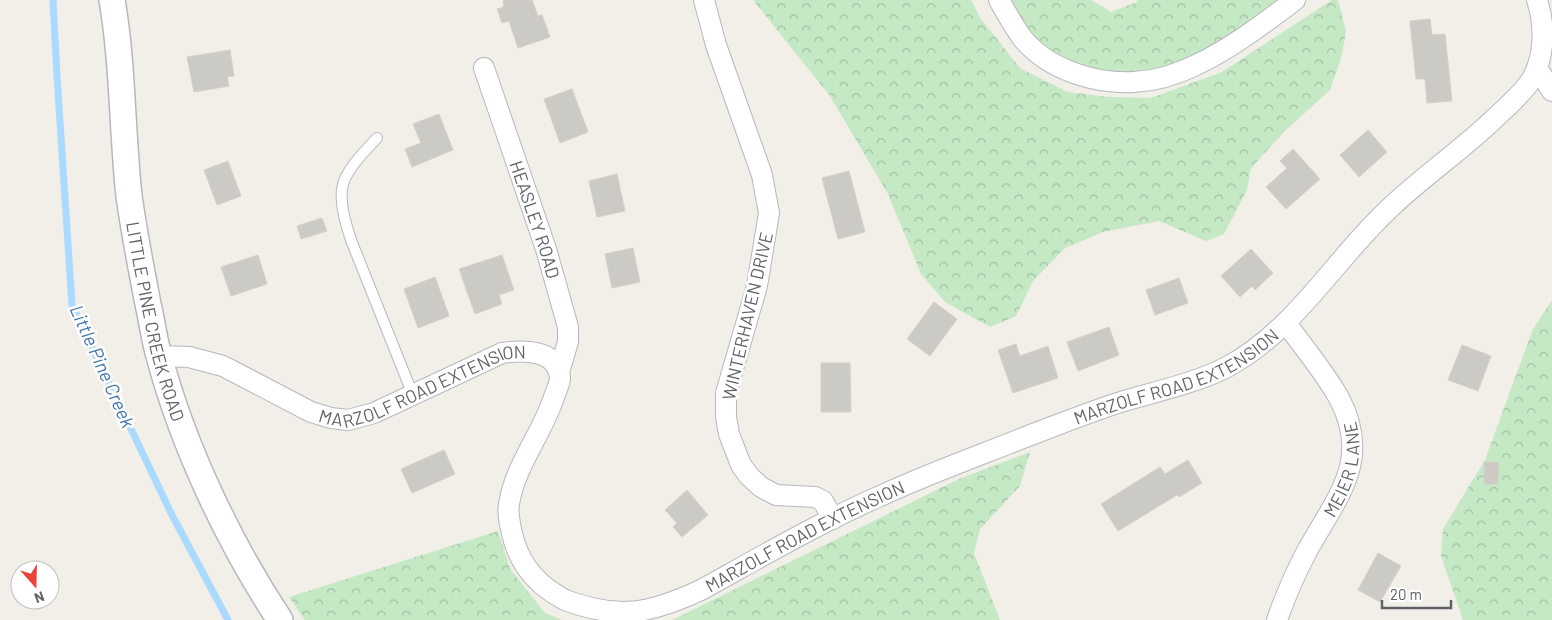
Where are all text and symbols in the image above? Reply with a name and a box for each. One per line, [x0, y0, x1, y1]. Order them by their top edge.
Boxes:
street label: HEASLEY ROAD [506, 158, 565, 281]
street label: LITTLE PINE CREEK ROAD [122, 220, 190, 424]
street label: WINTERHAVEN DRIVE [717, 230, 777, 402]
water label: Little Pine Creek [66, 301, 141, 432]
street label: MARZOLF ROAD EXTENSION [1070, 324, 1283, 429]
street label: MARZOLF ROAD EXTENSION [316, 341, 526, 432]
street label: MEIER LANE [1319, 420, 1364, 521]
street label: MARZOLF ROAD EXTENSION [701, 476, 908, 597]
north arrow [10, 560, 60, 610]
scale bar [1382, 578, 1451, 610]
text: 20 m [1390, 585, 1422, 603]
text: N [32, 588, 47, 607]

